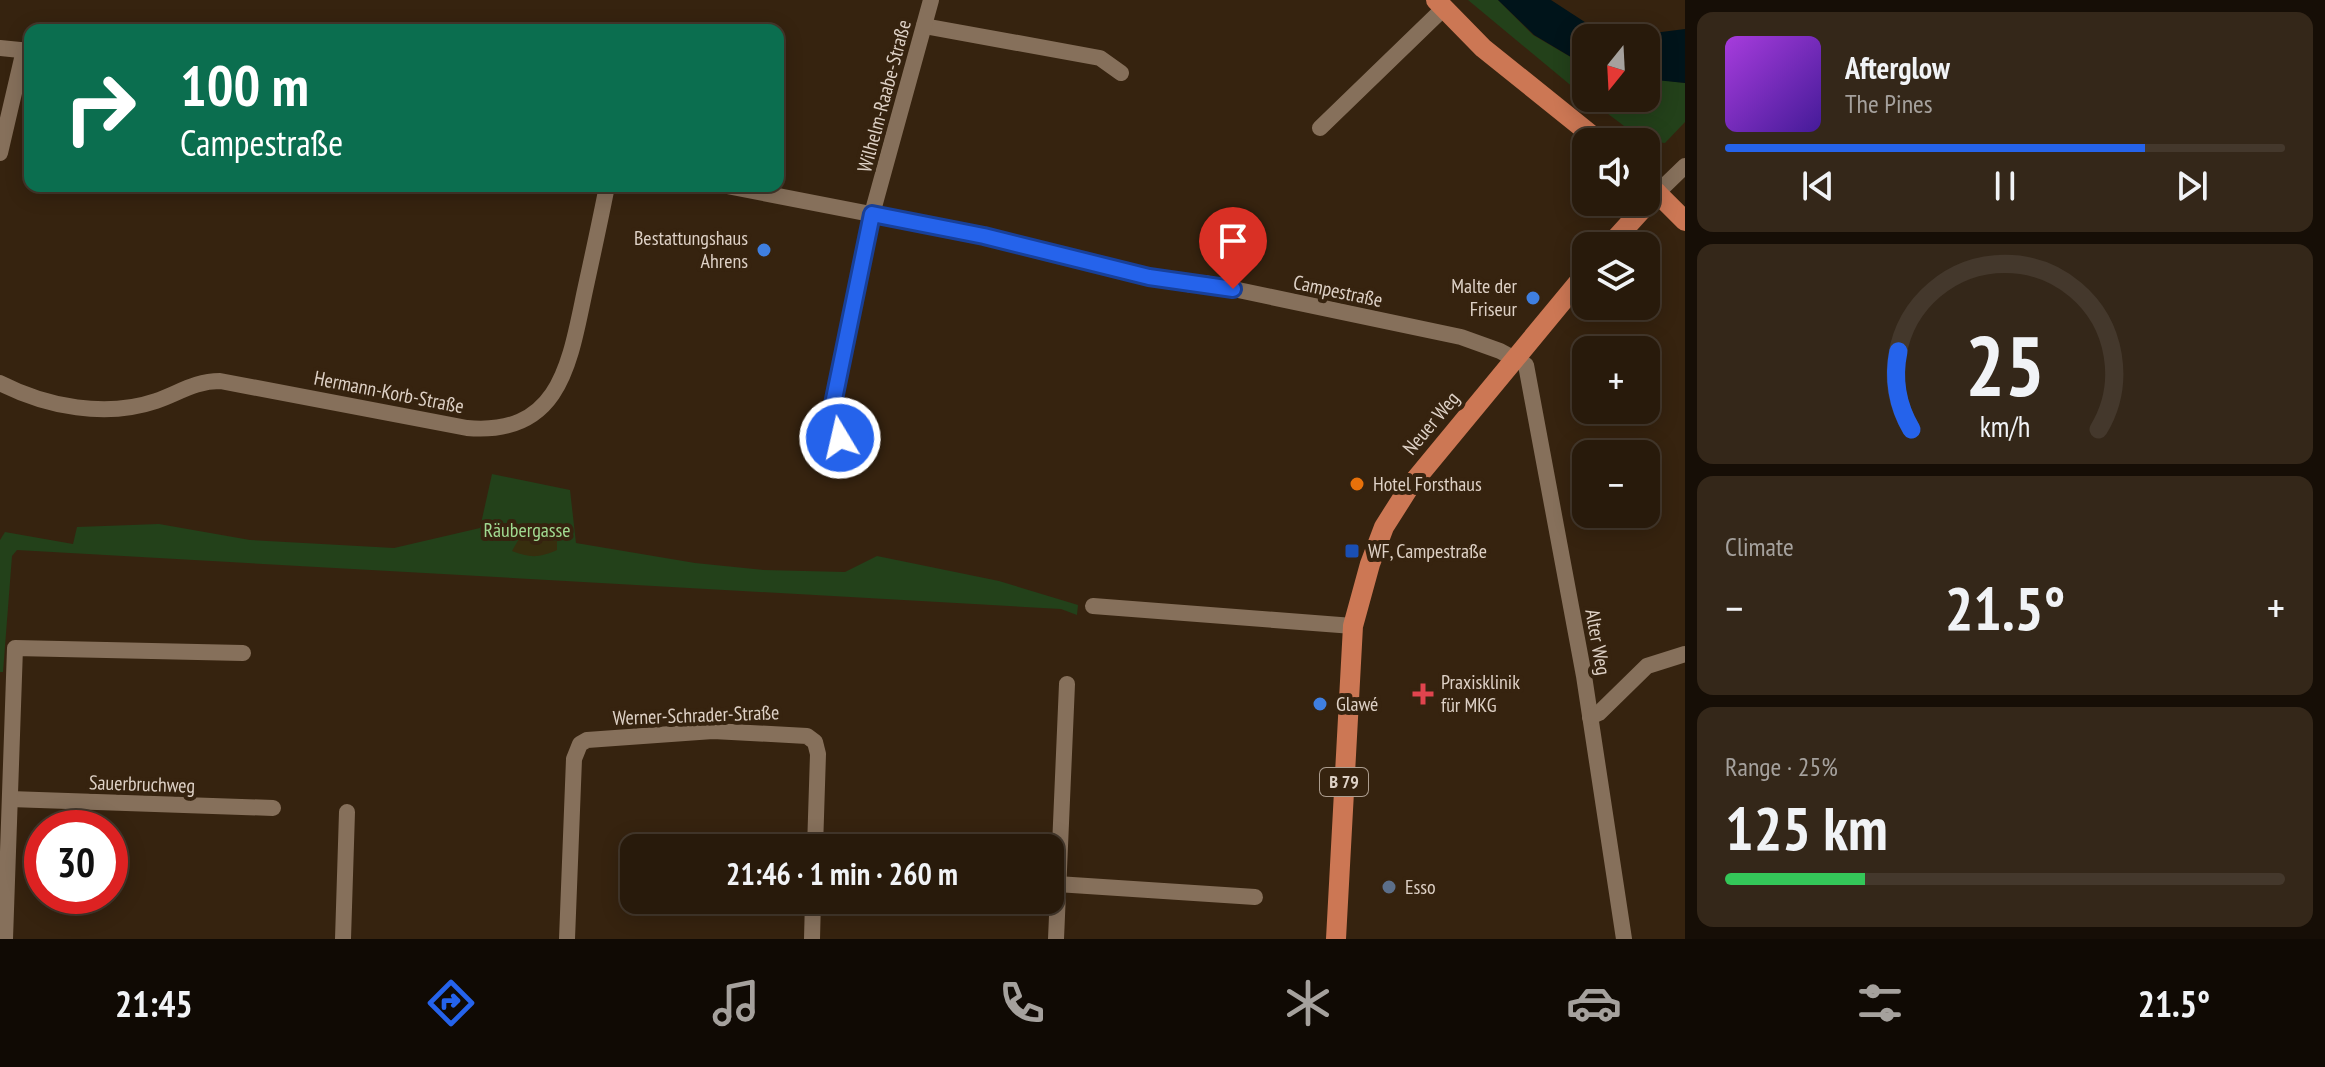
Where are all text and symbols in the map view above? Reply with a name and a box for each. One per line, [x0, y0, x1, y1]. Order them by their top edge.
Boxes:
street label: Wilhelm-Raabe-Straße [851, 17, 917, 175]
north arrow [1572, 24, 1660, 112]
map controls [1572, 24, 1660, 528]
text: Afterglow [1845, 48, 1950, 87]
text: 100 m [180, 49, 309, 121]
icon: right [48, 56, 152, 160]
text: The Pines [1845, 87, 1933, 120]
text: Campestraße [180, 119, 343, 166]
button: sound [1572, 128, 1660, 216]
icon: previous [1796, 164, 1840, 208]
icon: pause [1983, 164, 2027, 208]
icon: next [2170, 164, 2214, 208]
pin [1199, 207, 1267, 289]
icon: arrive [1211, 219, 1255, 263]
place label: Bestattungshaus Ahrens [634, 225, 748, 274]
button: layers [1572, 232, 1660, 320]
marker: Bestattungshaus Ahrens [755, 241, 773, 259]
street label: Campestraße [1291, 269, 1385, 313]
place label: Malte der Friseur [1451, 273, 1518, 322]
marker: Malte der Friseur [1524, 289, 1542, 307]
text: 25 [1965, 310, 2045, 418]
button: + [1572, 336, 1660, 424]
street label: Hermann-Korb-Straße [312, 365, 466, 419]
street label: Neuer Weg [1397, 386, 1465, 460]
position arrow [798, 396, 882, 480]
text: km/h [1980, 408, 2030, 445]
button: − [1572, 440, 1660, 528]
place label: Hotel Forsthaus [1373, 471, 1482, 497]
marker: Hotel Forsthaus [1348, 475, 1366, 493]
park label: Räubergasse [483, 517, 571, 543]
text: Climate [1725, 530, 1794, 563]
place label: WF, Campestraße [1368, 538, 1487, 564]
marker: WF, Campestraße [1343, 542, 1361, 560]
text: 21.5° [1945, 569, 2065, 647]
text: − [1725, 579, 1743, 636]
text: + [2267, 579, 2285, 636]
street label: Alter Weg [1579, 607, 1617, 677]
place label: Praxisklinik für MKG [1441, 669, 1520, 718]
marker: Praxisklinik für MKG [1412, 683, 1434, 705]
place label: Glawé [1336, 691, 1378, 717]
marker: Glawé [1311, 695, 1329, 713]
street label: Werner-Schrader-Straße [612, 699, 780, 731]
text: Range · 25% [1725, 750, 1838, 783]
road number: B 79 [1320, 768, 1368, 796]
street label: Sauerbruchweg [89, 769, 195, 799]
text: 125 km [1725, 789, 1888, 867]
speed limit sign: 30 [24, 810, 128, 914]
text: 21:46 · 1 min · 260 m [726, 854, 958, 893]
place label: Esso [1405, 874, 1436, 900]
marker: Esso [1380, 878, 1398, 896]
icon: directions [423, 975, 479, 1031]
icon: music [708, 975, 764, 1031]
icon: phone [994, 975, 1050, 1031]
icon: climate [1280, 975, 1336, 1031]
icon: car [1566, 975, 1622, 1031]
icon: filters [1852, 975, 1908, 1031]
text: 21:45 [115, 980, 193, 1027]
text: 21.5° [2138, 980, 2210, 1027]

